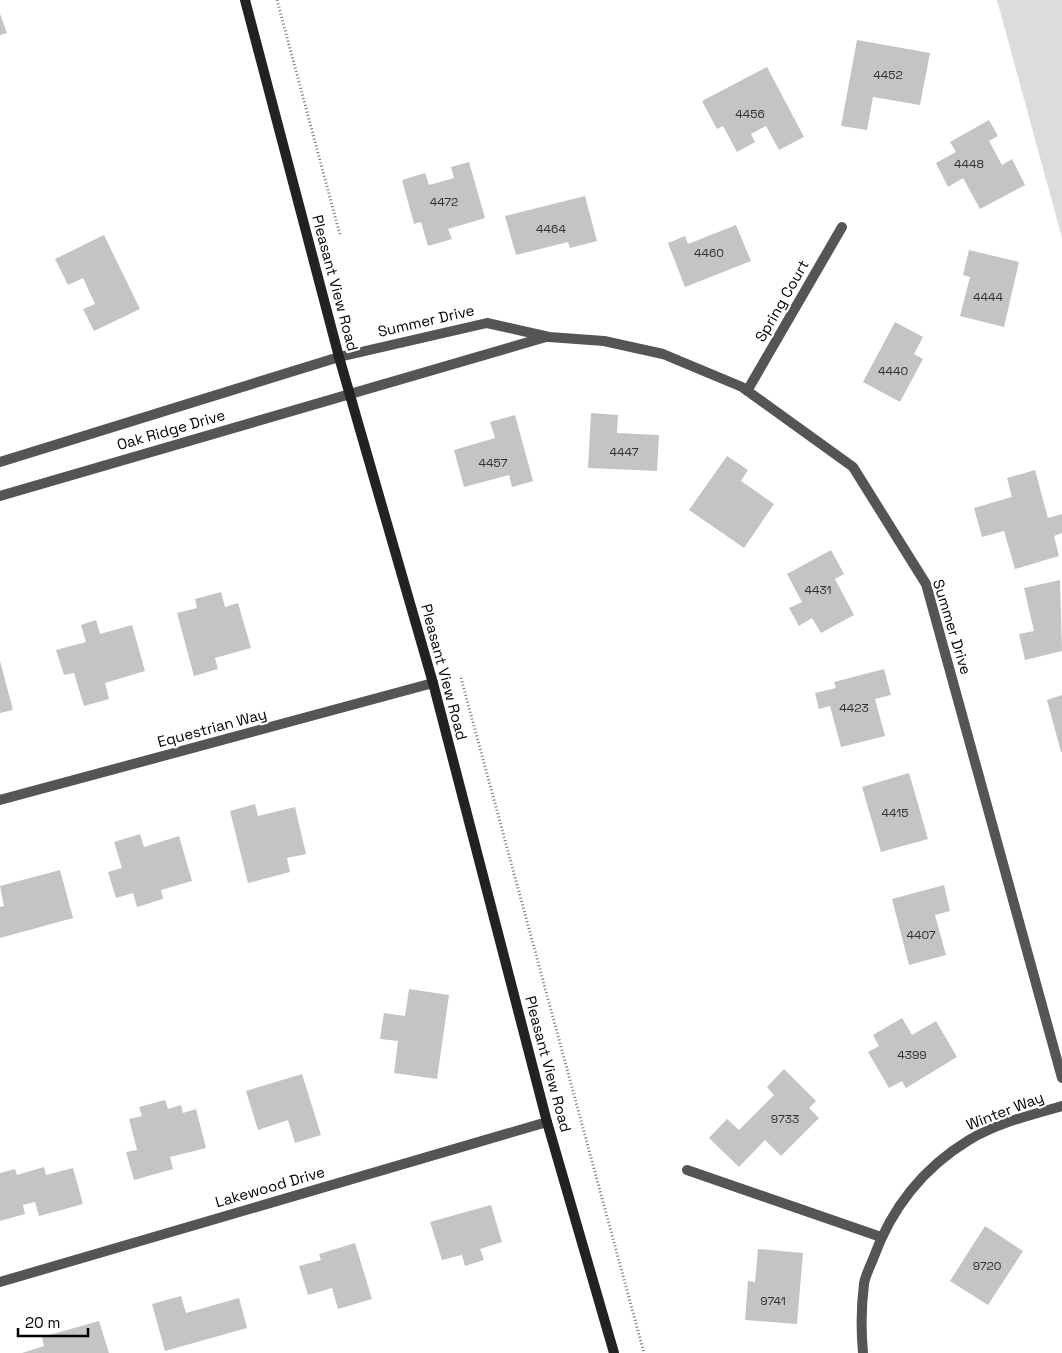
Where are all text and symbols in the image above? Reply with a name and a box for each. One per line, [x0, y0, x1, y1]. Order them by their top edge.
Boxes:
house number: 4452 [873, 67, 903, 83]
house number: 4456 [735, 106, 765, 122]
house number: 4448 [954, 156, 984, 172]
house number: 4472 [430, 194, 458, 210]
street label: Pleasant View Road [308, 213, 363, 353]
house number: 4464 [536, 221, 566, 237]
house number: 4460 [694, 245, 724, 261]
street label: Spring Court [750, 256, 813, 345]
house number: 4444 [973, 289, 1003, 305]
street label: Summer Drive [376, 300, 476, 341]
house number: 4440 [878, 363, 908, 379]
street label: Oak Ridge Drive [115, 405, 227, 454]
house number: 4447 [610, 444, 639, 460]
house number: 4457 [479, 455, 508, 471]
street label: Summer Drive [929, 577, 976, 677]
house number: 4431 [804, 582, 832, 598]
street label: Pleasant View Road [417, 602, 472, 742]
house number: 4423 [839, 700, 869, 716]
street label: Equestrian Way [155, 704, 269, 751]
house number: 4415 [882, 805, 908, 821]
house number: 4407 [906, 927, 936, 943]
street label: Pleasant View Road [521, 994, 576, 1134]
house number: 4399 [897, 1047, 927, 1063]
street label: Winter Way [963, 1087, 1046, 1134]
house number: 9733 [771, 1111, 799, 1127]
street label: Lakewood Drive [213, 1162, 327, 1211]
house number: 9720 [973, 1258, 1001, 1274]
house number: 9741 [760, 1293, 786, 1309]
scale bar [18, 1306, 88, 1338]
text: 20 m [25, 1313, 60, 1332]

